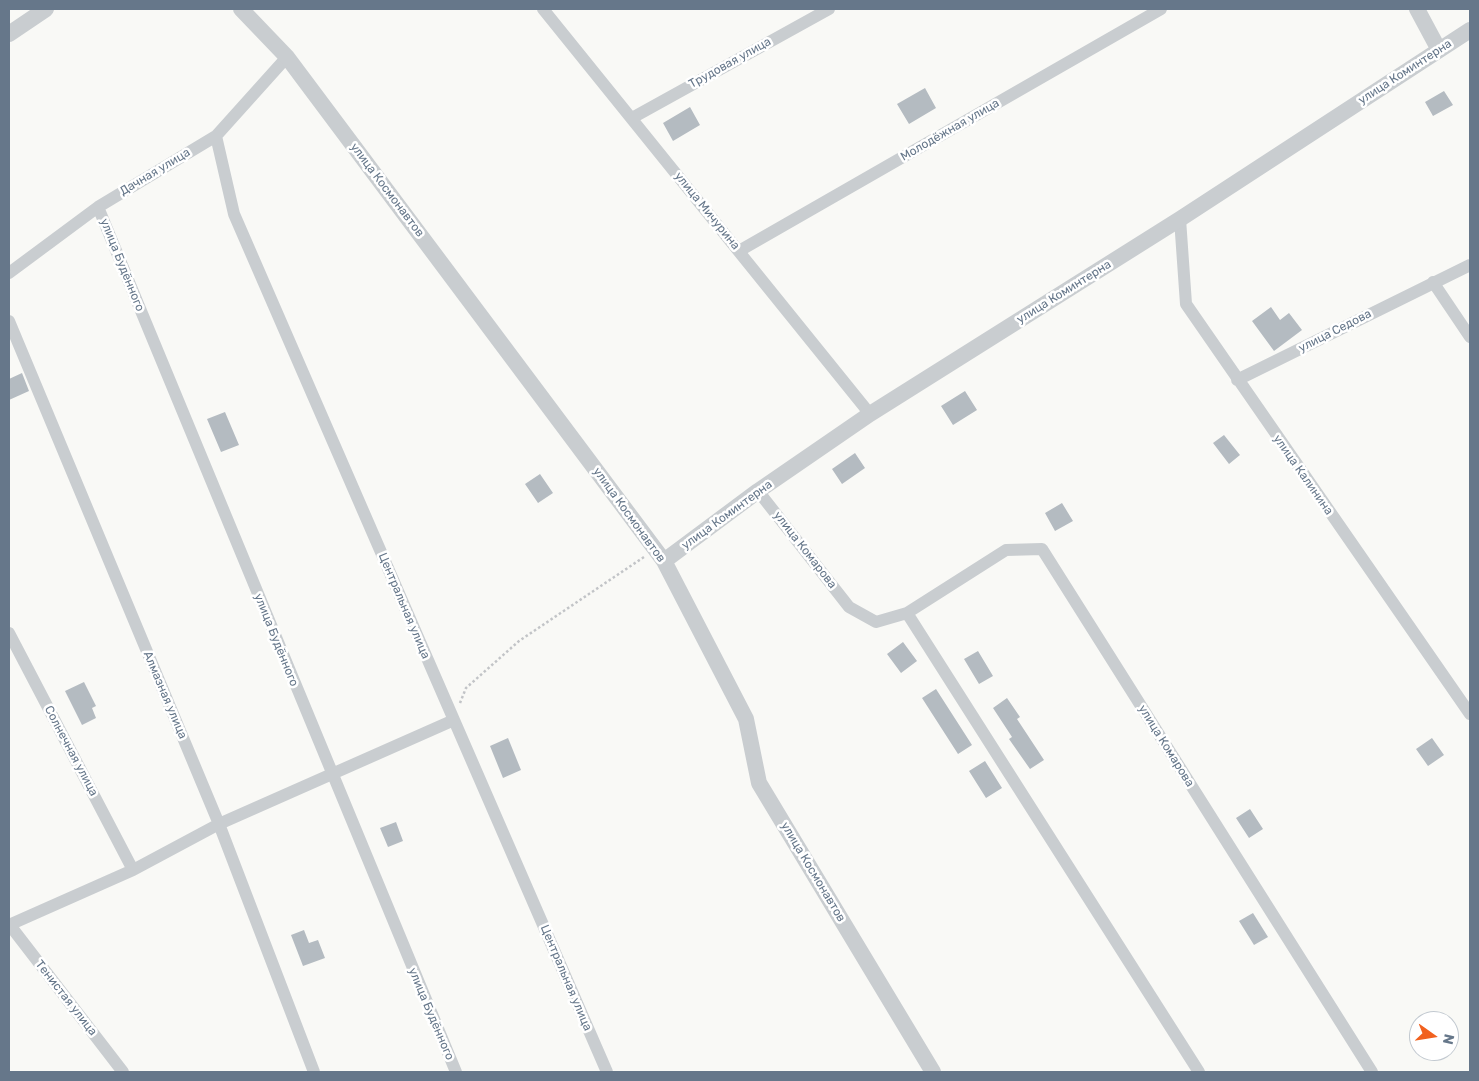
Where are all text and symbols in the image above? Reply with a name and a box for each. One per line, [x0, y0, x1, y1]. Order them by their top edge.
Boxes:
street label: Трудовая улица [686, 34, 774, 92]
street label: улица Коминтерна [1356, 36, 1454, 108]
street label: Молодёжная улица [898, 96, 1002, 164]
street label: улица Космонавтов [347, 140, 427, 240]
street label: Дачная улица [117, 145, 193, 199]
street label: улица Мичурина [671, 169, 743, 253]
street label: улица Будённого [97, 216, 147, 314]
street label: улица Коминтерна [1014, 257, 1114, 327]
street label: улица Седова [1296, 307, 1374, 355]
street label: улица Калинина [1270, 432, 1336, 518]
street label: улица Космонавтов [590, 465, 668, 565]
street label: улица Коминтерна [679, 477, 775, 553]
street label: улица Комарова [770, 509, 840, 591]
street label: Центральная улица [375, 551, 433, 661]
street label: улица Будённого [251, 591, 301, 689]
street label: Алмазная улица [140, 649, 190, 741]
street label: улица Комарова [1135, 702, 1197, 790]
street label: Солнечная улица [41, 703, 101, 799]
street label: улица Космонавтов [778, 820, 848, 924]
street label: Центральная улица [537, 923, 595, 1033]
street label: Тенистая улица [32, 957, 100, 1039]
street label: улица Будённого [405, 966, 457, 1062]
north arrow [1409, 1011, 1459, 1061]
text: N [1439, 1032, 1458, 1046]

